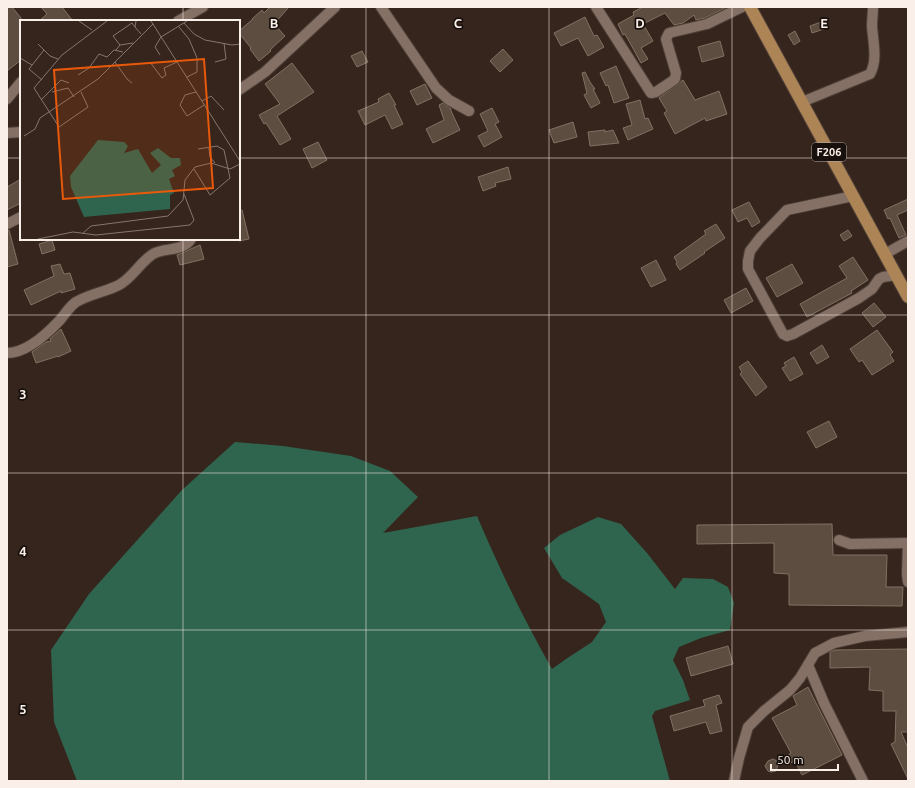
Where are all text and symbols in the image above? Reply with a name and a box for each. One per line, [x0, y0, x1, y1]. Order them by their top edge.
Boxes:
text: B [270, 16, 279, 30]
text: C [454, 16, 463, 30]
text: D [635, 16, 645, 30]
text: E [820, 16, 828, 30]
inset map [20, 20, 240, 240]
road number: F206 [812, 143, 846, 161]
text: 3 [19, 387, 27, 401]
text: 4 [19, 544, 27, 558]
text: 5 [19, 702, 27, 716]
scale bar [771, 746, 838, 772]
text: 50 m [777, 753, 804, 766]

